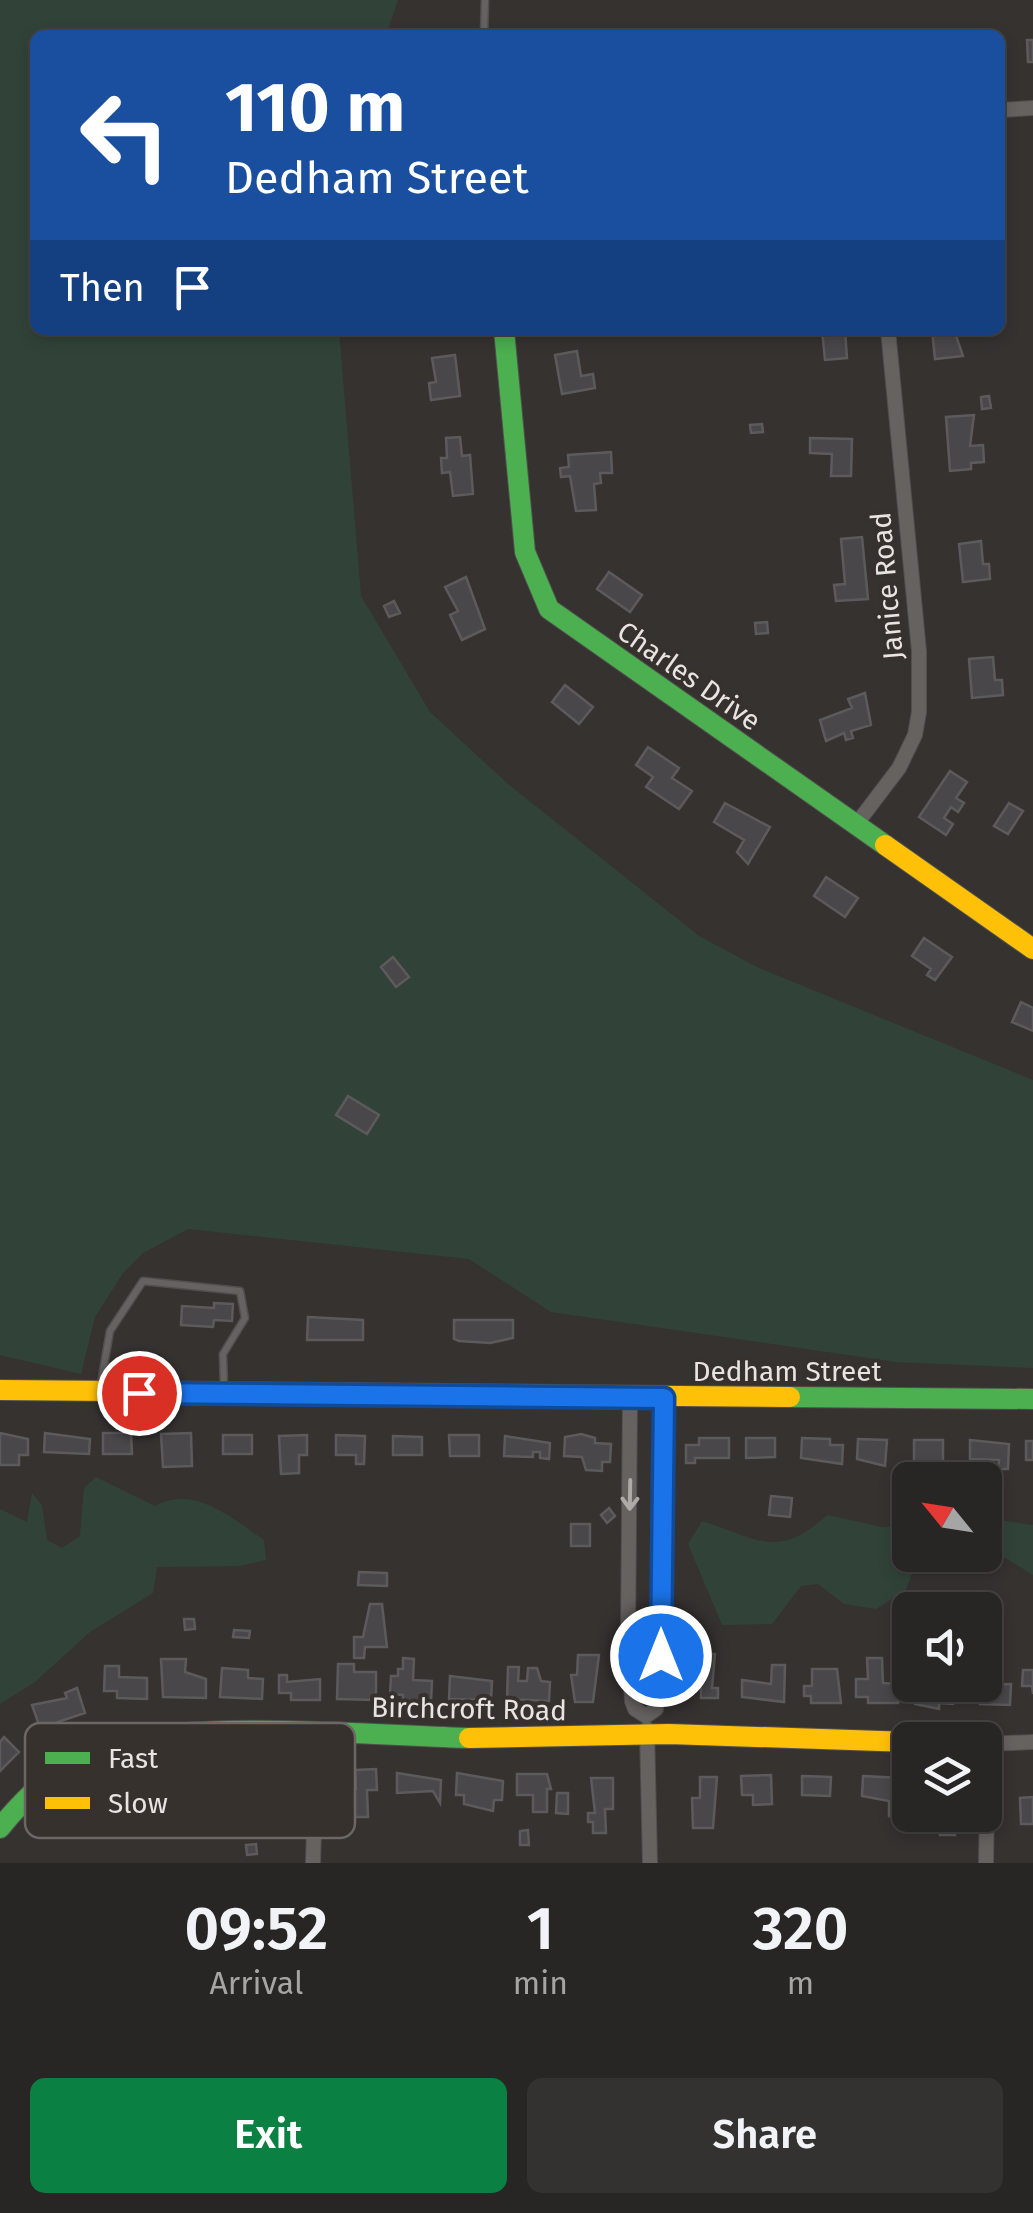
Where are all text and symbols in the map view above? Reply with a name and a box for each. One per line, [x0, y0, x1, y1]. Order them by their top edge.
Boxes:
text: 110 m [225, 66, 405, 150]
icon: left [60, 70, 190, 200]
text: Dedham Street [225, 151, 529, 205]
icon: arrive [165, 260, 220, 315]
text: Then [60, 265, 145, 311]
street label: Janice Road [864, 511, 910, 661]
street label: Charles Drive [611, 614, 767, 738]
pin [97, 1351, 182, 1436]
street label: Dedham Street [692, 1355, 882, 1388]
icon: arrive [112, 1366, 167, 1421]
north arrow [892, 1462, 1002, 1572]
map controls [892, 1462, 1002, 1832]
one-way arrow [620, 1478, 640, 1510]
button: sound [892, 1592, 1002, 1702]
position arrow [609, 1604, 713, 1708]
street label: Birchcroft Road [371, 1691, 567, 1727]
button: layers [892, 1722, 1002, 1832]
legend [25, 1723, 355, 1838]
text: Fast [108, 1742, 159, 1775]
text: Slow [108, 1787, 168, 1820]
text: 09:52 [185, 1893, 328, 1965]
text: 1 [527, 1893, 554, 1965]
text: 320 [753, 1893, 848, 1965]
text: Arrival [210, 1964, 303, 2002]
text: min [513, 1964, 568, 2002]
text: m [787, 1964, 814, 2002]
button: Exit [30, 2078, 507, 2193]
button: Share [527, 2078, 1003, 2193]

